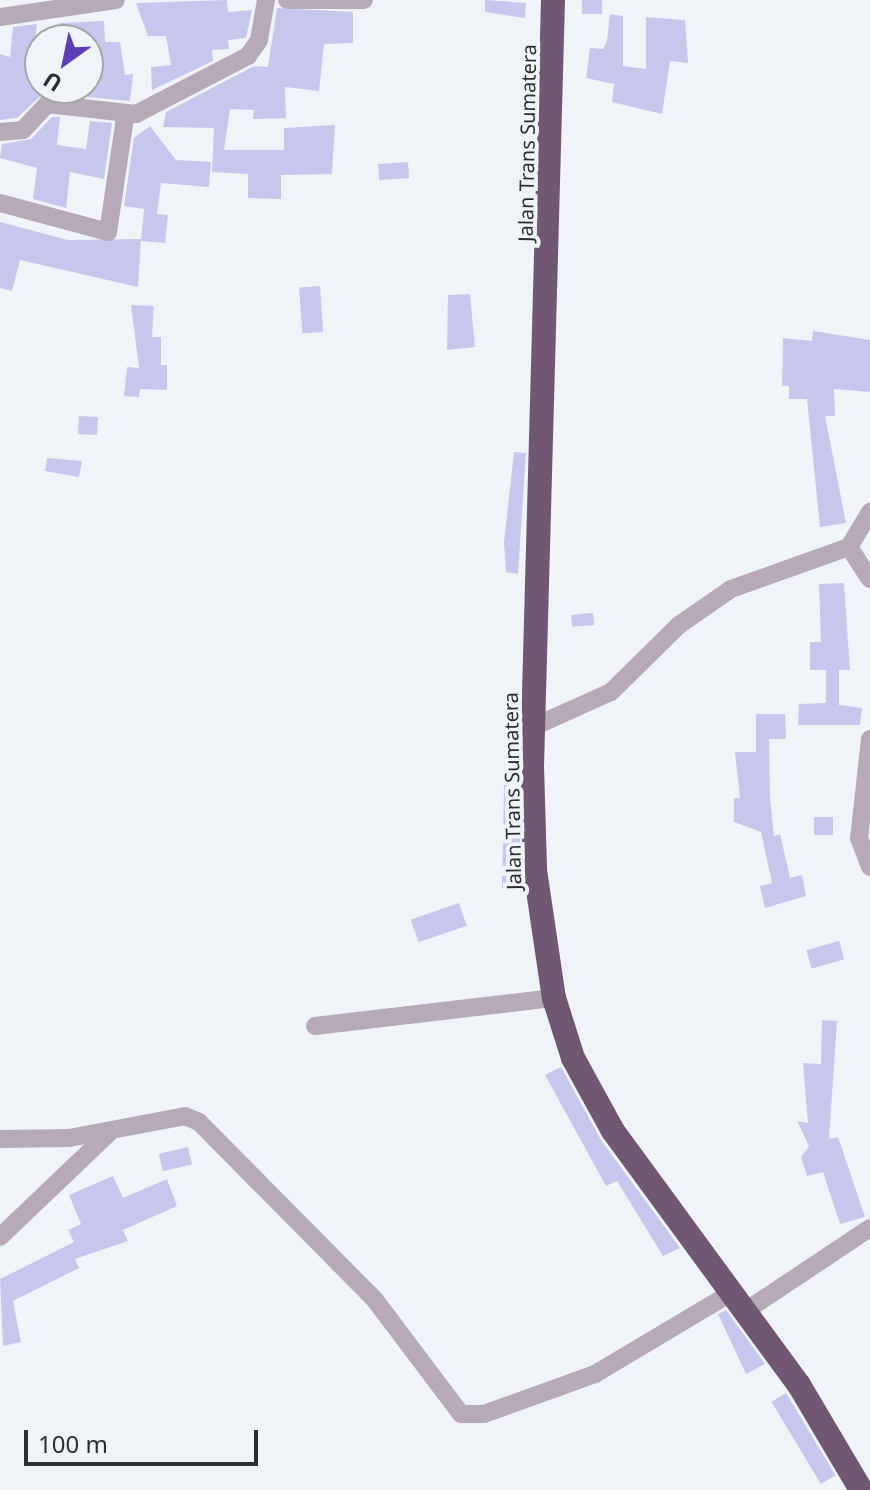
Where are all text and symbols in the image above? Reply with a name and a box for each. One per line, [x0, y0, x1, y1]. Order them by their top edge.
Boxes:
north arrow [24, 24, 104, 104]
street label: Jalan Trans Sumatera [513, 44, 541, 242]
text: U [37, 65, 67, 100]
street label: Jalan Trans Sumatera [498, 692, 526, 890]
scale bar [28, 1414, 262, 1464]
text: 100 m [38, 1427, 108, 1460]

